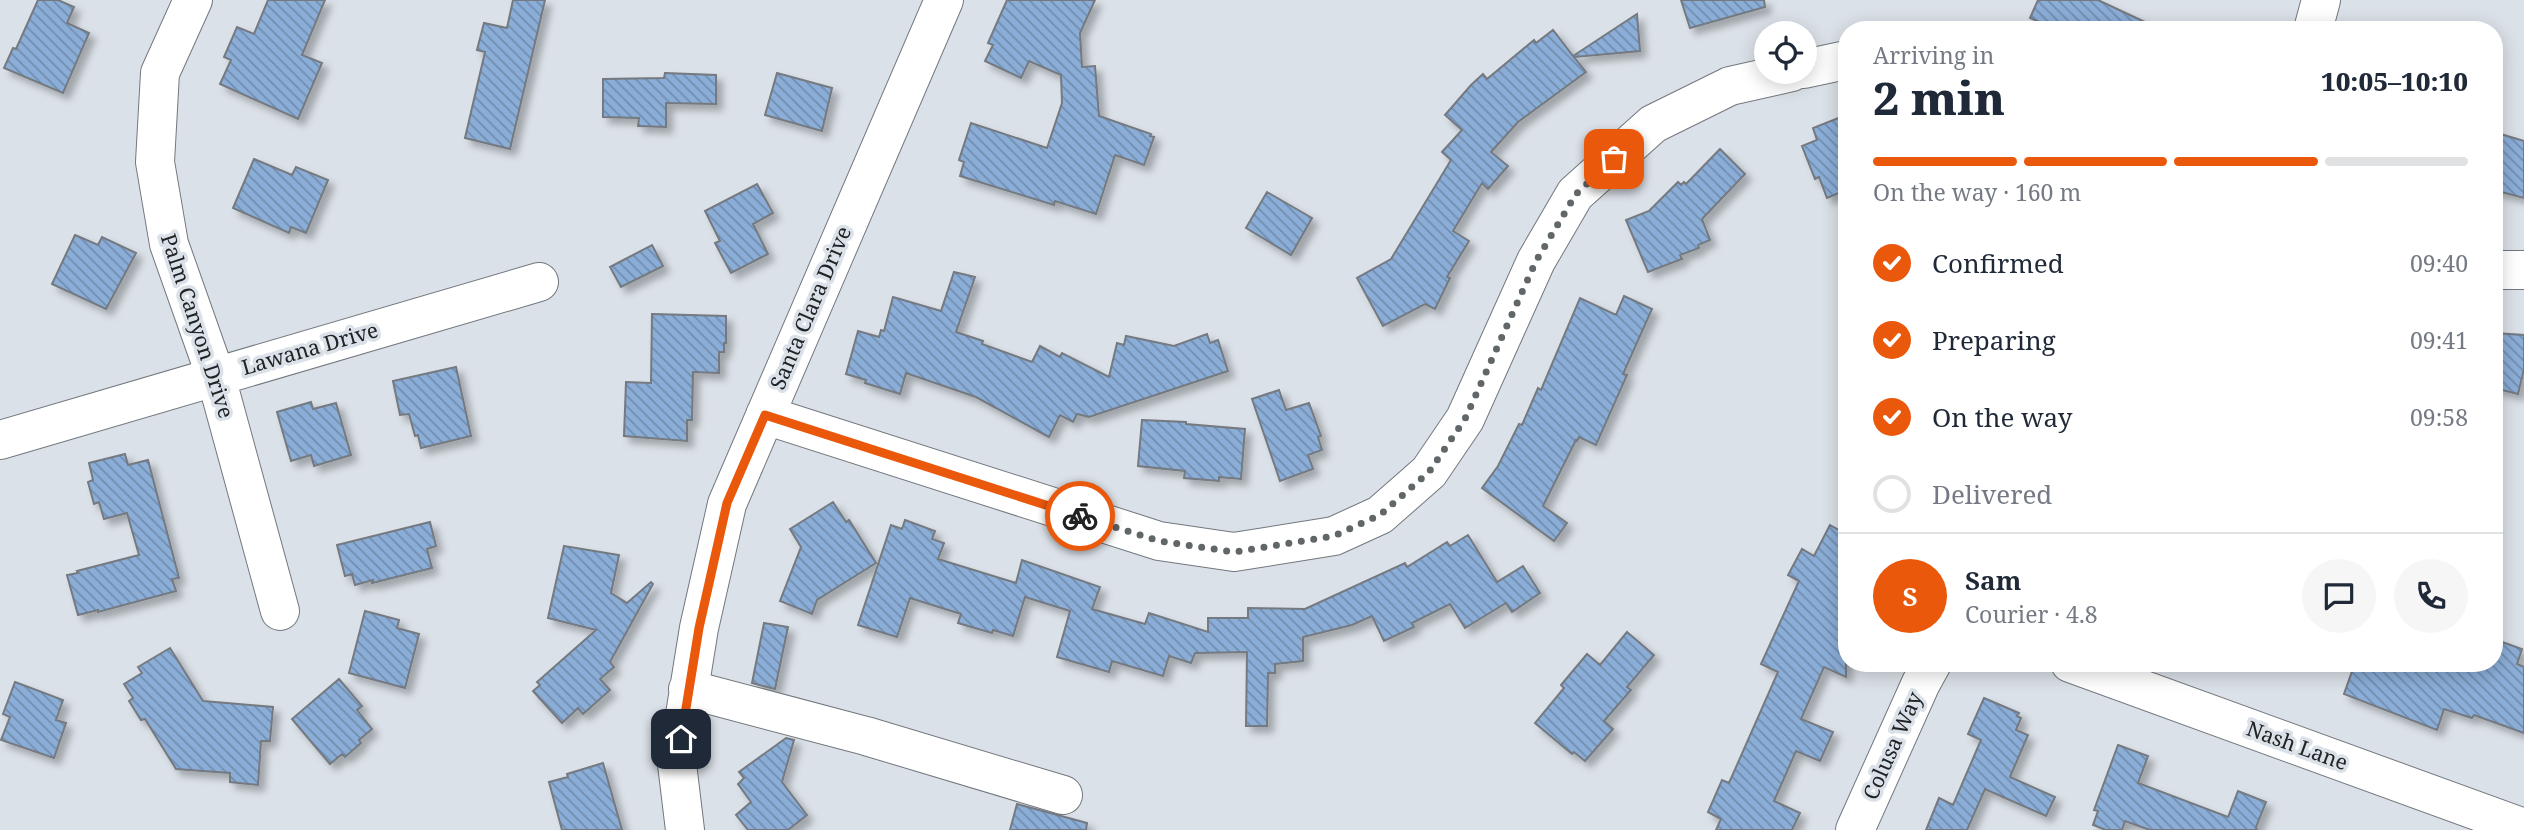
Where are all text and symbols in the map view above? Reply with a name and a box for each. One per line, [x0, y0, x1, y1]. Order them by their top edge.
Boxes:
map controls [1754, 21, 1817, 84]
button: locate [1754, 21, 1817, 84]
text: Arriving in [1873, 39, 1994, 71]
text: 10:05–10:10 [2321, 63, 2468, 99]
text: 2 min [1873, 66, 2005, 128]
pin [1584, 129, 1644, 189]
icon: bag [1595, 140, 1633, 178]
text: On the way · 160 m [1873, 176, 2081, 208]
street label: Santa Clara Drive [763, 222, 857, 394]
street label: Palm Canyon Drive [155, 230, 241, 422]
icon: check [1873, 244, 1911, 282]
text: Confirmed [1932, 245, 2064, 281]
text: 09:40 [2410, 247, 2468, 279]
street label: Lawana Drive [238, 315, 381, 381]
icon: check [1873, 321, 1911, 359]
text: Preparing [1932, 322, 2056, 358]
text: 09:41 [2410, 324, 2468, 356]
icon: check [1873, 398, 1911, 436]
text: On the way [1932, 399, 2072, 435]
text: 09:58 [2410, 401, 2468, 433]
text: Delivered [1932, 476, 2052, 512]
courier [1045, 481, 1115, 551]
icon: bike [1061, 497, 1099, 535]
button: chat [2302, 559, 2376, 633]
button: phone [2394, 559, 2468, 633]
text: Sam [1965, 562, 2021, 598]
text: S [1902, 578, 1918, 614]
text: Courier · 4.8 [1965, 598, 2098, 630]
street label: Colusa Way [1856, 687, 1928, 804]
pin [651, 709, 711, 769]
street label: Nash Lane [2243, 714, 2352, 776]
icon: home [662, 720, 700, 758]

